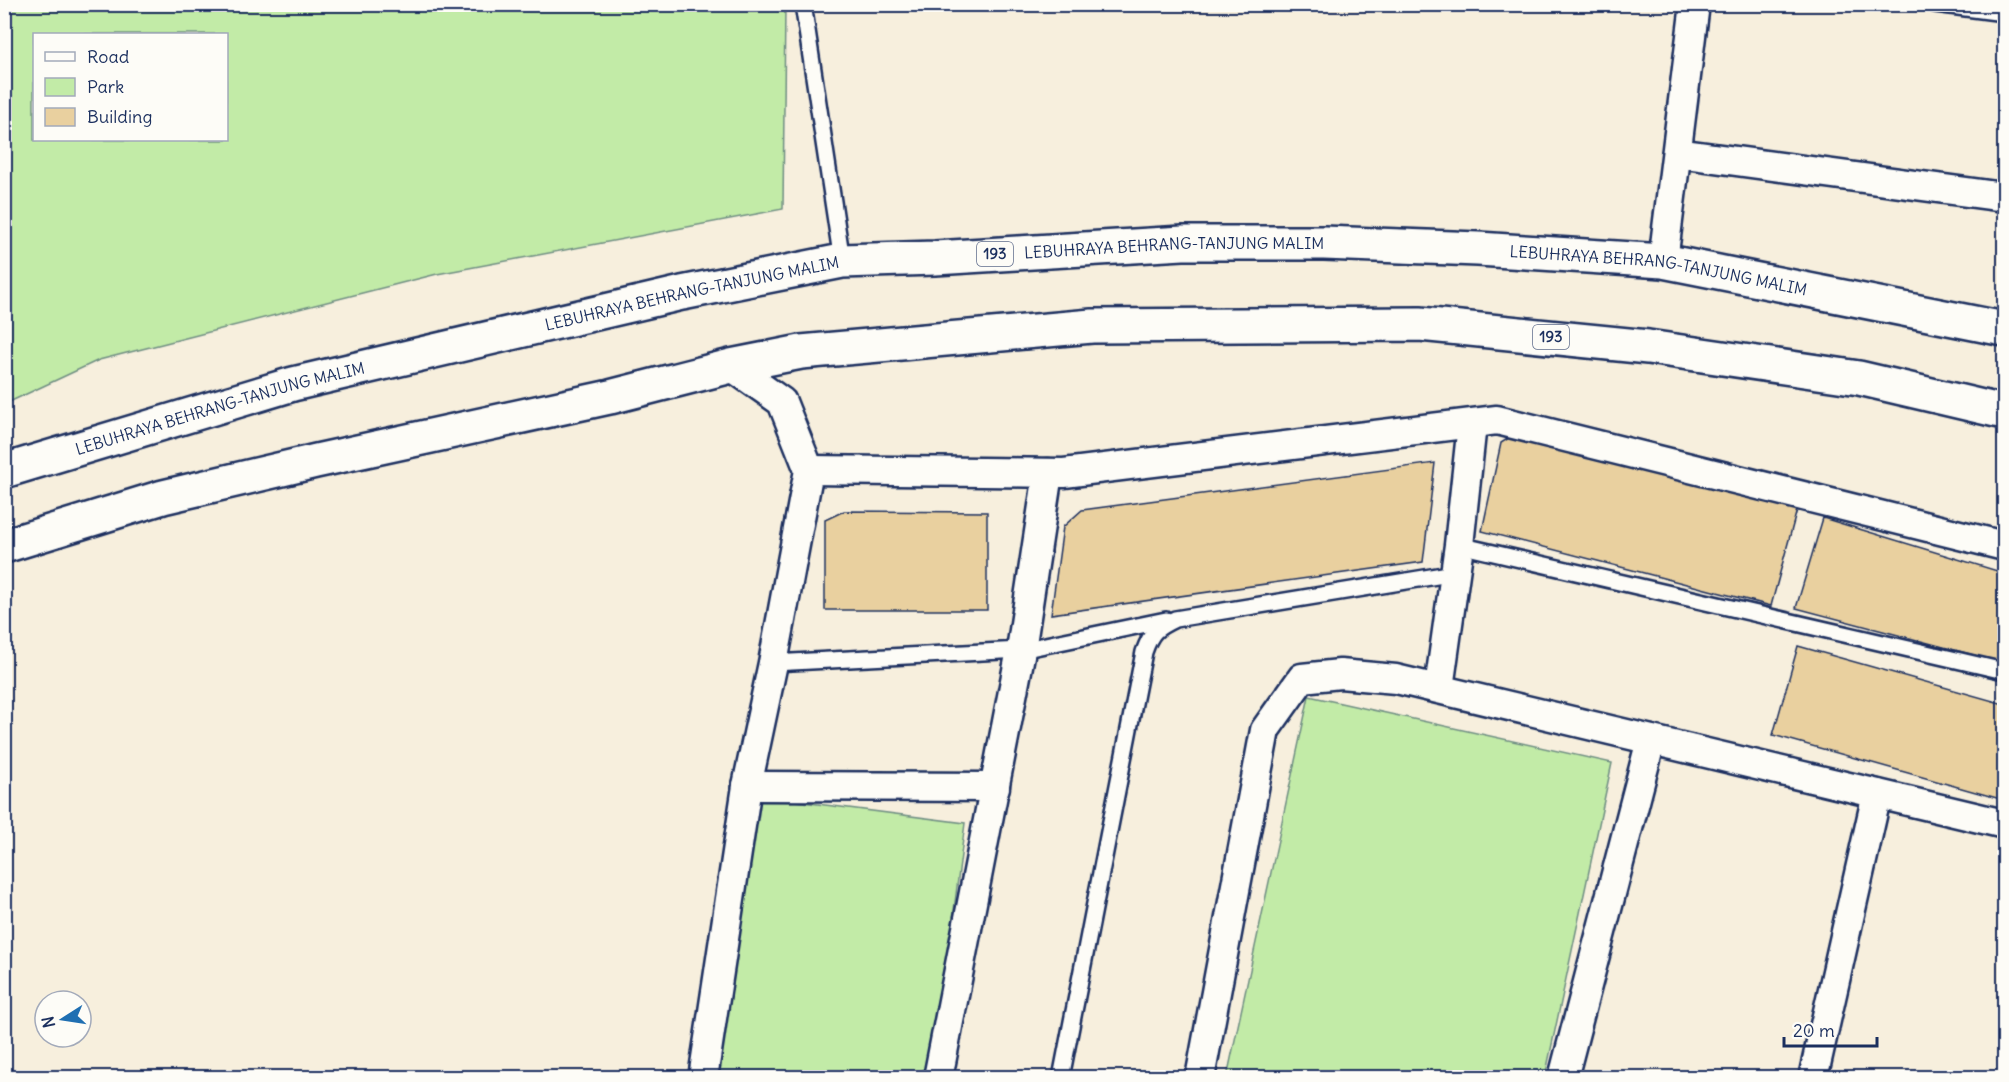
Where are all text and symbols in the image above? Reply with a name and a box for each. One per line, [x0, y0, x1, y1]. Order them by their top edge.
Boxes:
legend [33, 33, 228, 141]
text: Road [87, 45, 130, 68]
text: Park [87, 75, 124, 98]
text: Building [87, 105, 152, 128]
street label: LEBUHRAYA BEHRANG-TANJUNG MALIM [1024, 233, 1324, 263]
street label: LEBUHRAYA BEHRANG-TANJUNG MALIM [1509, 241, 1809, 299]
road number: 193 [977, 242, 1013, 266]
street label: LEBUHRAYA BEHRANG-TANJUNG MALIM [543, 252, 841, 335]
road number: 193 [1533, 325, 1569, 349]
street label: LEBUHRAYA BEHRANG-TANJUNG MALIM [73, 358, 367, 459]
north arrow [33, 989, 93, 1049]
scale bar [1784, 1010, 1877, 1048]
text: N [37, 1015, 59, 1030]
text: 20 m [1793, 1019, 1835, 1042]

